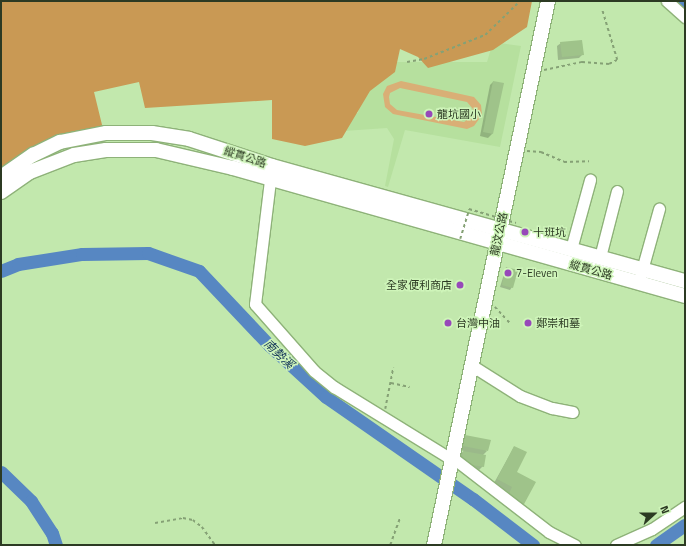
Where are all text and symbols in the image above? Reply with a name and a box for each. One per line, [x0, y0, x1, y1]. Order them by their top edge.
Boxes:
place label: 龍坑國小 [437, 107, 481, 121]
marker: 龍坑國小 [424, 109, 434, 119]
street label: 縱貫公路 [222, 144, 268, 170]
street label: 龍汶公路 [488, 211, 510, 257]
place label: 十班坑 [533, 225, 566, 239]
marker: 十班坑 [520, 227, 530, 237]
street label: 縱貫公路 [568, 258, 614, 282]
place label: 7-Eleven [516, 266, 558, 280]
marker: 7-Eleven [503, 268, 513, 278]
place label: 全家便利商店 [386, 278, 452, 292]
marker: 全家便利商店 [455, 280, 465, 290]
place label: 台灣中油 [456, 316, 500, 330]
place label: 鄭崇和墓 [536, 316, 580, 330]
marker: 台灣中油 [443, 318, 453, 328]
marker: 鄭崇和墓 [523, 318, 533, 328]
water label: 南勢溪 [261, 336, 297, 372]
north arrow [634, 494, 674, 534]
text: N [656, 503, 674, 516]

